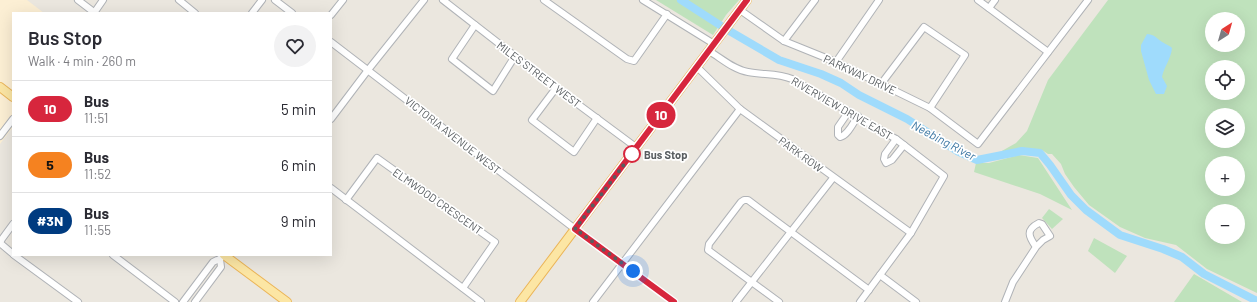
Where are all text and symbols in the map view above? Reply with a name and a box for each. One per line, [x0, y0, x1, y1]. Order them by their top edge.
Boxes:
north arrow [1205, 12, 1245, 52]
map controls [1205, 12, 1245, 244]
button: heart [274, 25, 316, 67]
text: Bus Stop [28, 26, 103, 49]
street label: MILES STREET WEST [494, 38, 584, 110]
street label: PARKWAY DRIVE [822, 51, 899, 97]
text: Walk · 4 min · 260 m [28, 53, 136, 69]
button: locate [1205, 60, 1245, 100]
street label: RIVERVIEW DRIVE EAST [789, 74, 895, 142]
text: Bus [84, 92, 109, 110]
street label: VICTORIA AVENUE WEST [402, 94, 504, 176]
text: 10 [44, 100, 56, 117]
text: 5 min [281, 100, 316, 118]
line badge: 10 [643, 102, 679, 128]
text: 10 [655, 106, 667, 123]
button: layers [1205, 108, 1245, 148]
text: 11:51 [84, 110, 108, 126]
water label: Neebing River [910, 117, 979, 163]
street label: PARK ROW [776, 134, 826, 175]
marker: Bus Stop [623, 145, 641, 163]
text: Bus [84, 148, 109, 166]
place label: Bus Stop [644, 148, 688, 161]
text: 5 [46, 156, 54, 173]
text: 6 min [281, 156, 316, 174]
button: + [1205, 156, 1245, 196]
street label: ELMWOOD CRESCENT [391, 165, 485, 237]
text: 11:52 [84, 166, 111, 182]
text: Bus [84, 204, 109, 222]
button: − [1205, 204, 1245, 244]
text: #3N [37, 212, 63, 229]
text: 9 min [281, 212, 316, 230]
text: 11:55 [84, 222, 111, 238]
your location [623, 261, 643, 281]

